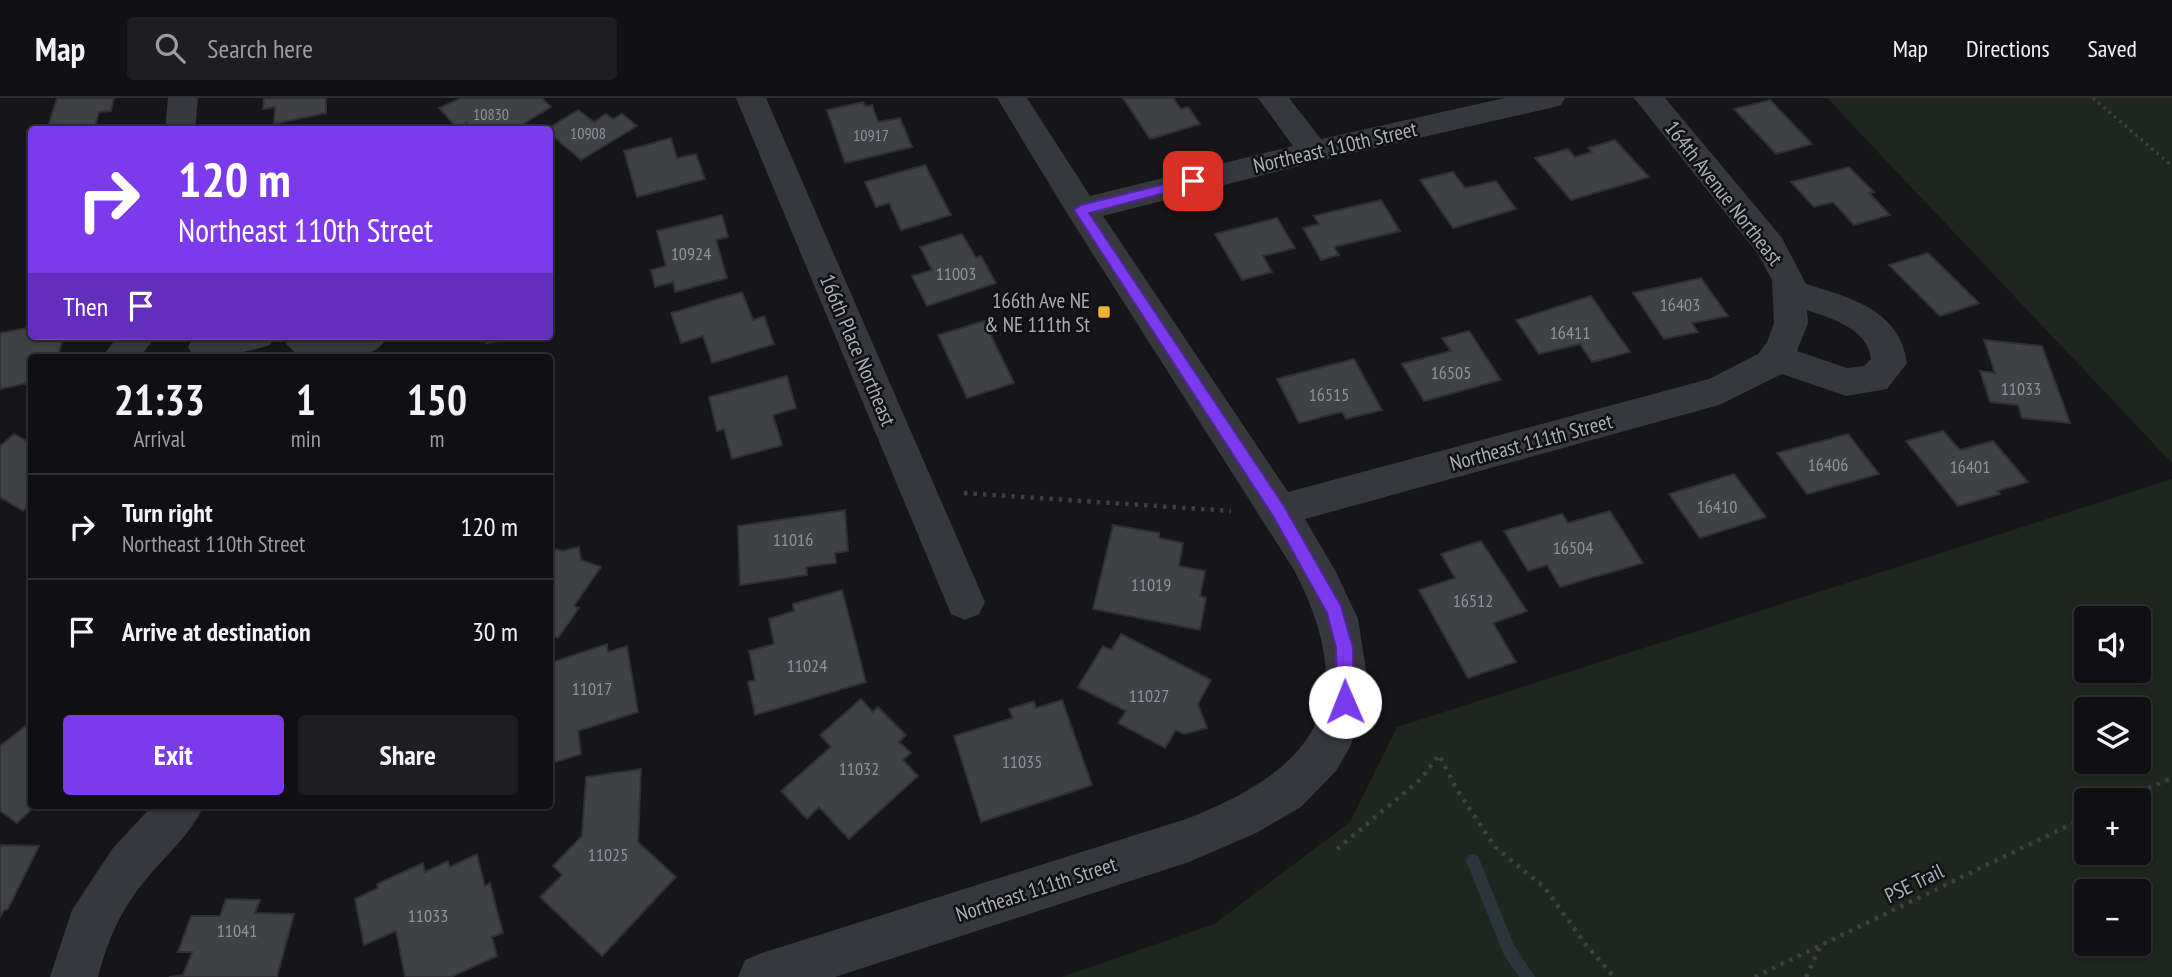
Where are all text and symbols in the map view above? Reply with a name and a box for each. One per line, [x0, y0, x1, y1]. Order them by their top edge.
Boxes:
search box [127, 17, 617, 80]
text: Map [35, 27, 85, 70]
icon: search [151, 29, 189, 67]
text: Search here [207, 32, 313, 65]
text: Map [1893, 33, 1928, 64]
text: Directions [1966, 33, 2050, 64]
text: Saved [2088, 33, 2137, 64]
house number: 10830 [473, 104, 509, 124]
street label: Northeast 110th Street [1250, 115, 1420, 179]
street label: 164th Avenue Northeast [1659, 115, 1789, 271]
house number: 10908 [570, 123, 606, 143]
house number: 10917 [853, 125, 889, 145]
text: 120 m [178, 147, 291, 211]
pin [1163, 151, 1223, 211]
icon: right [63, 154, 154, 245]
icon: arrive [1174, 162, 1212, 200]
text: Northeast 110th Street [178, 209, 433, 251]
house number: 10924 [671, 242, 711, 265]
house number: 11003 [936, 262, 976, 285]
street label: 166th Place Northeast [814, 270, 902, 430]
icon: arrive [122, 287, 160, 325]
place label: 166th Ave NE & NE 111th St [984, 287, 1090, 338]
text: Then [63, 290, 108, 323]
house number: 16403 [1660, 293, 1700, 316]
marker: 166th Ave NE & NE 111th St [1096, 304, 1112, 320]
house number: 16411 [1550, 321, 1590, 344]
house number: 16505 [1431, 361, 1471, 384]
text: 21:33 [114, 372, 205, 427]
text: 1 [296, 372, 316, 427]
text: 150 [407, 372, 467, 427]
house number: 11033 [2001, 377, 2041, 400]
house number: 16515 [1309, 383, 1349, 406]
street label: Northeast 111th Street [1447, 407, 1616, 477]
text: Arrival [133, 424, 185, 453]
text: min [291, 424, 321, 453]
text: m [429, 424, 444, 453]
house number: 16406 [1808, 453, 1848, 476]
house number: 16401 [1950, 455, 1990, 478]
house number: 16410 [1697, 495, 1737, 518]
text: Turn right [122, 496, 213, 529]
icon: right [63, 508, 101, 546]
text: 120 m [460, 510, 518, 543]
house number: 11016 [773, 528, 813, 551]
text: Northeast 110th Street [122, 529, 305, 558]
house number: 16504 [1553, 536, 1593, 559]
house number: 11019 [1131, 573, 1171, 596]
house number: 16512 [1453, 589, 1493, 612]
map controls [2074, 606, 2151, 956]
button: sound [2074, 606, 2151, 683]
icon: arrive [63, 613, 101, 651]
text: Arrive at destination [122, 615, 311, 648]
text: 30 m [472, 615, 518, 648]
house number: 11024 [787, 654, 827, 677]
position arrow [1308, 665, 1382, 739]
house number: 11017 [572, 677, 612, 700]
house number: 11027 [1129, 684, 1169, 707]
button: layers [2074, 697, 2151, 774]
button: Exit [63, 715, 284, 795]
button: Share [298, 715, 518, 795]
house number: 11035 [1002, 750, 1042, 773]
house number: 11032 [839, 757, 879, 780]
button: + [2074, 788, 2151, 865]
house number: 11025 [588, 843, 628, 866]
street label: Northeast 111th Street [952, 850, 1120, 928]
street label: PSE Trail [1880, 857, 1948, 909]
button: − [2074, 879, 2151, 956]
house number: 11033 [408, 904, 448, 927]
house number: 11041 [217, 919, 257, 942]

